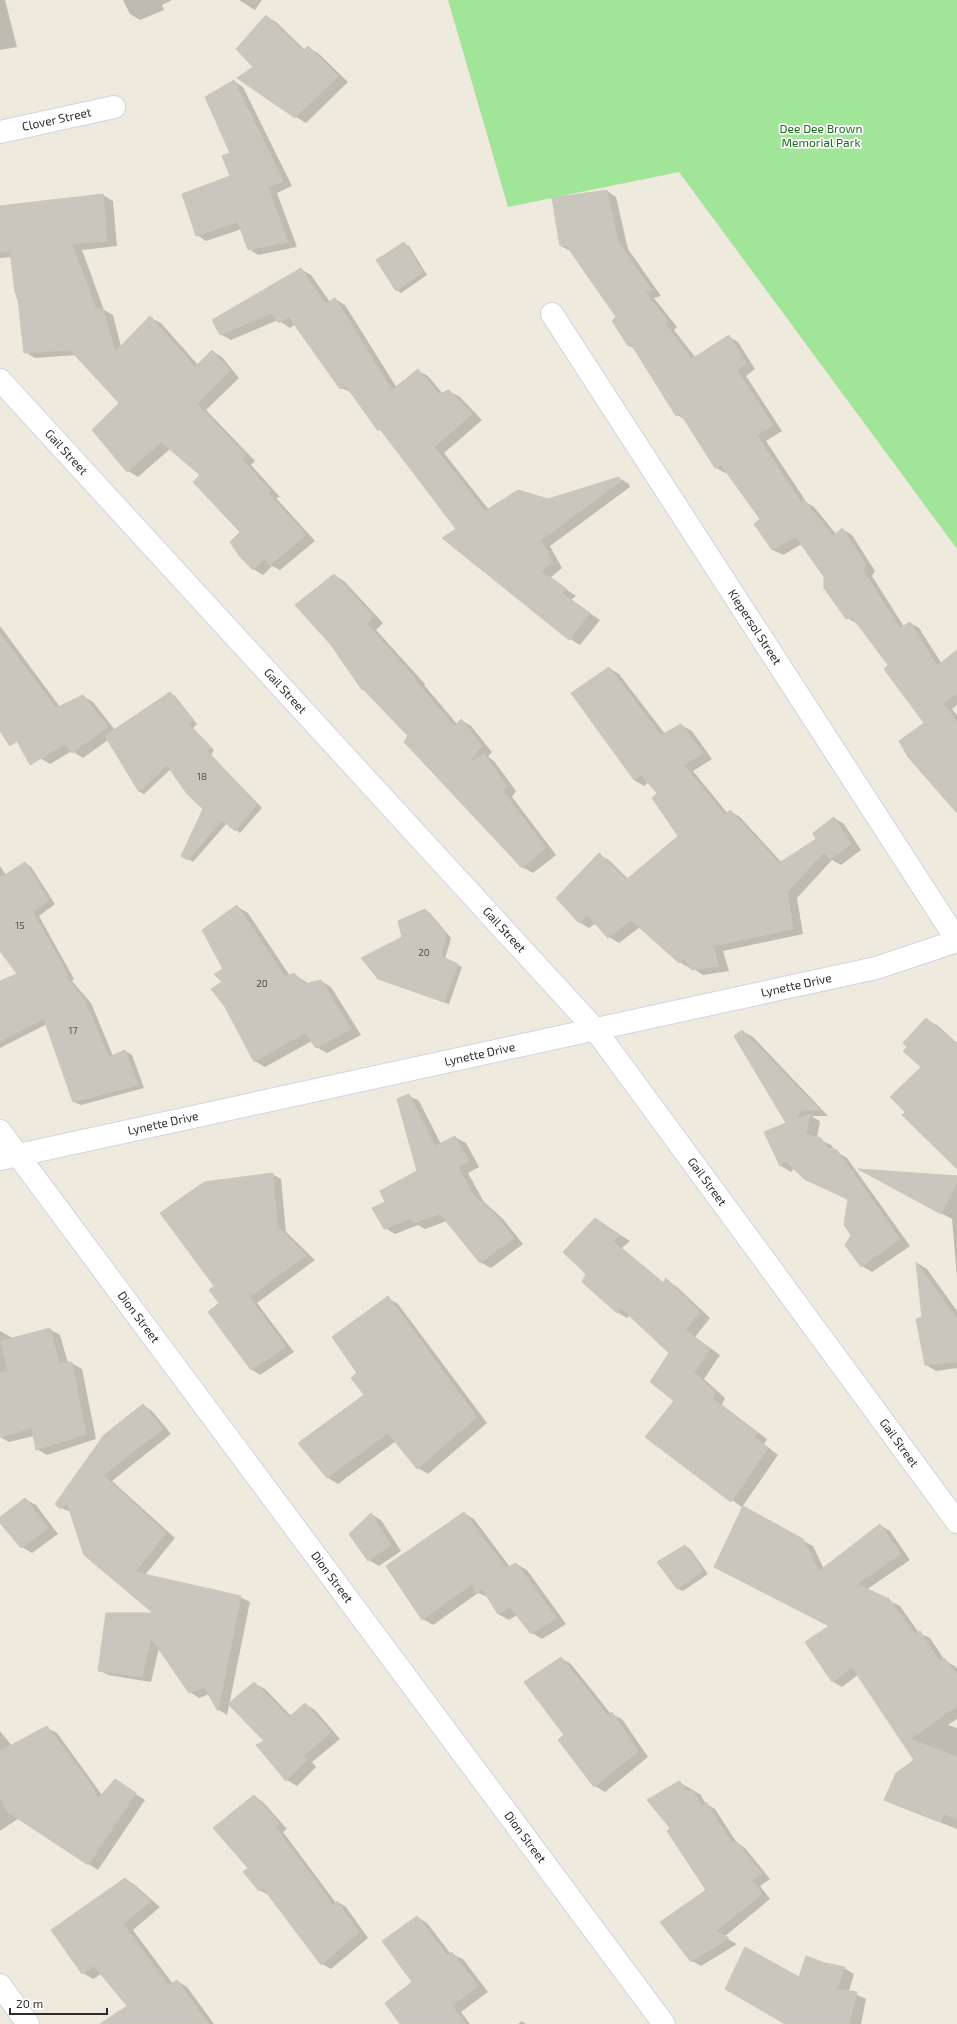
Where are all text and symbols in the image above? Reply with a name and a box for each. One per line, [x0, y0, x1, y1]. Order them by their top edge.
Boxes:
street label: Clover Street [20, 104, 93, 133]
park label: Dee Dee Brown Memorial Park [780, 121, 862, 149]
street label: Gail Street [43, 426, 91, 477]
street label: Kiepersol Street [726, 586, 785, 667]
street label: Gail Street [262, 665, 310, 716]
house number: 18 [197, 770, 207, 782]
street label: Gail Street [481, 904, 529, 955]
house number: 15 [15, 919, 25, 931]
house number: 20 [418, 946, 430, 958]
street label: Lynette Drive [759, 970, 833, 999]
house number: 20 [256, 977, 268, 989]
house number: 17 [68, 1024, 78, 1036]
street label: Lynette Drive [443, 1039, 516, 1068]
street label: Lynette Drive [126, 1108, 200, 1137]
street label: Gail Street [686, 1154, 730, 1209]
street label: Dion Street [115, 1288, 163, 1346]
street label: Gail Street [877, 1415, 922, 1470]
street label: Dion Street [309, 1548, 357, 1606]
street label: Dion Street [502, 1808, 550, 1866]
scale bar [10, 1990, 107, 2016]
text: 20 m [16, 1996, 43, 2010]

